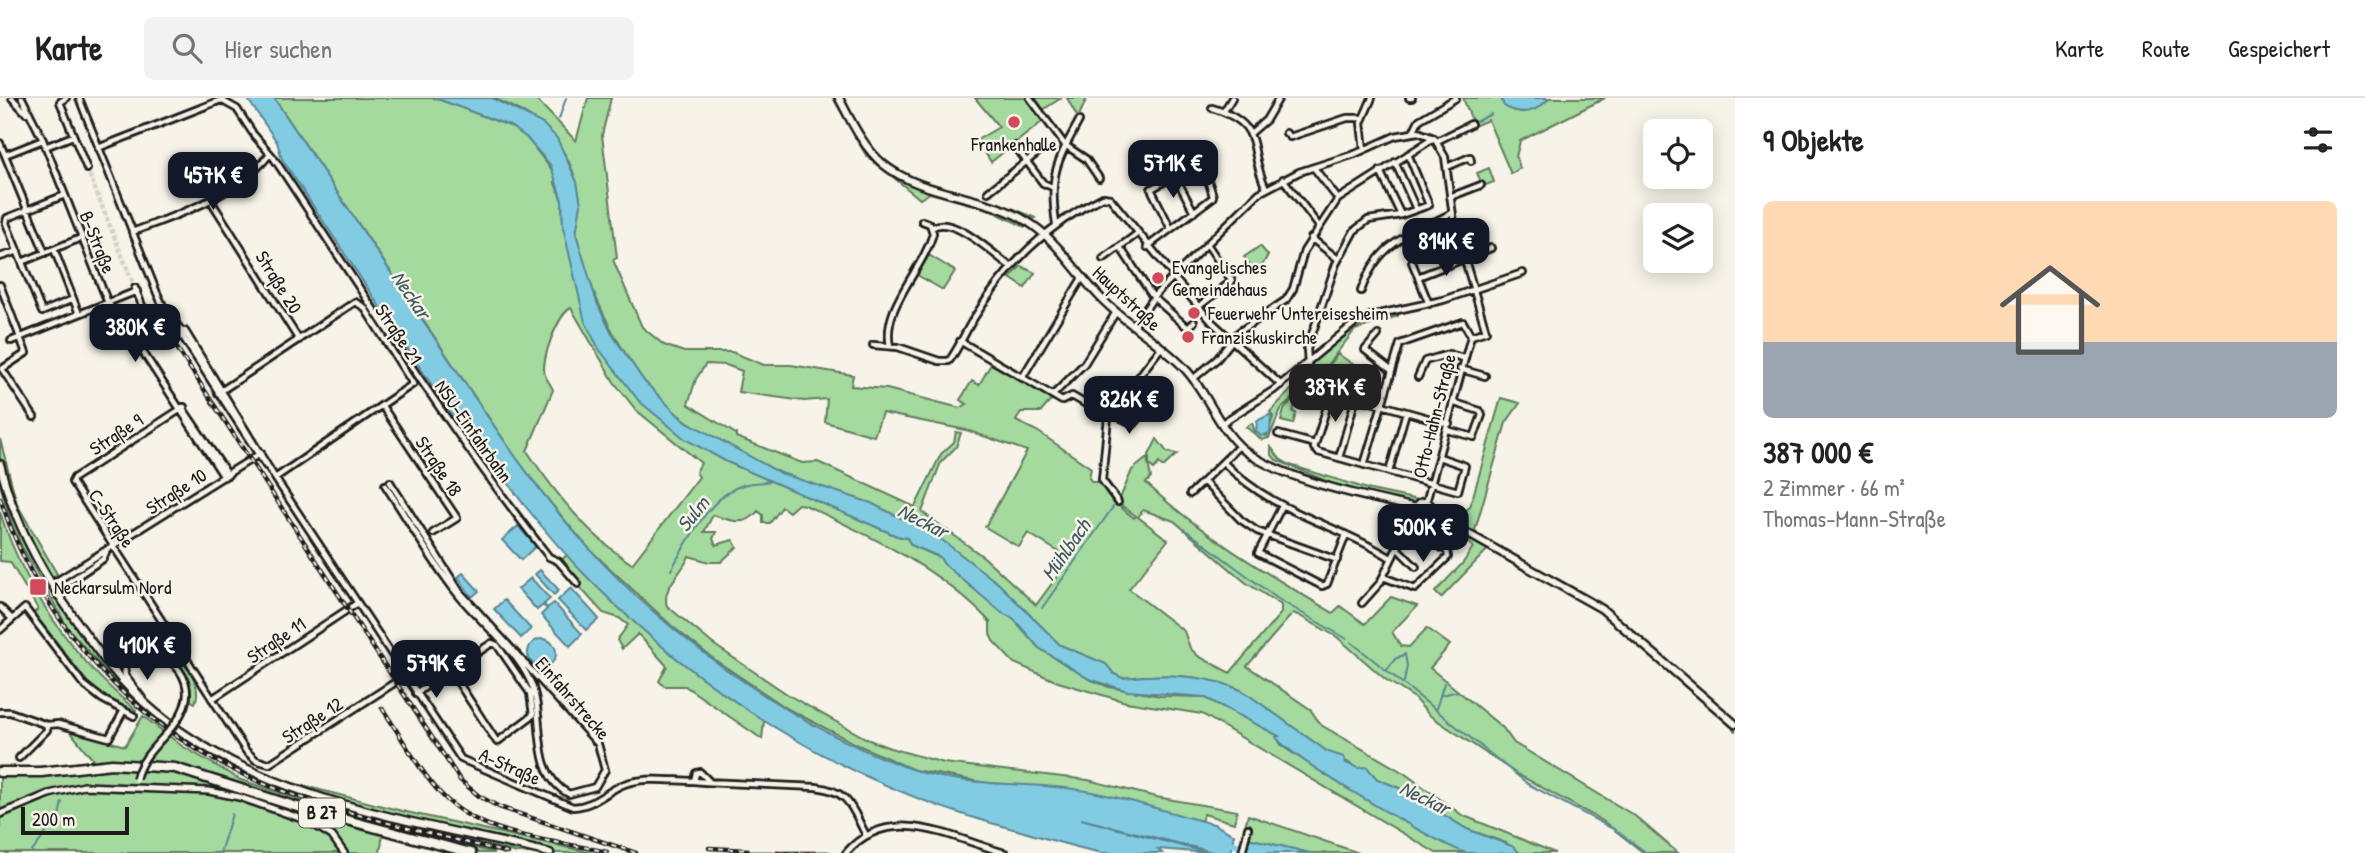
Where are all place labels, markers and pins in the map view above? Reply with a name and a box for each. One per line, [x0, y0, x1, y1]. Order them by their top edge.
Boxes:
marker: Frankenhalle [1006, 114, 1022, 130]
place label: Frankenhalle [970, 131, 1057, 157]
pin: 571K € [1116, 140, 1230, 200]
pin: 457K € [156, 152, 270, 212]
pin: 814K € [1389, 218, 1503, 278]
place label: Evangelisches Gemeindehaus [1172, 254, 1267, 302]
marker: Evangelisches Gemeindehaus [1150, 270, 1166, 286]
place label: Feuerwehr Untereisesheim [1207, 300, 1388, 326]
pin: 380K € [78, 304, 192, 364]
marker: Feuerwehr Untereisesheim [1186, 305, 1202, 321]
place label: Franziskuskirche [1201, 324, 1318, 350]
marker: Franziskuskirche [1180, 329, 1196, 345]
pin: 387K € [1278, 364, 1392, 424]
pin: 826K € [1072, 376, 1186, 436]
pin: 500K € [1366, 504, 1480, 564]
place label: Neckarsulm Nord [54, 574, 172, 600]
marker: Neckarsulm Nord [28, 577, 48, 597]
pin: 410K € [90, 622, 204, 682]
pin: 579K € [379, 640, 493, 700]

